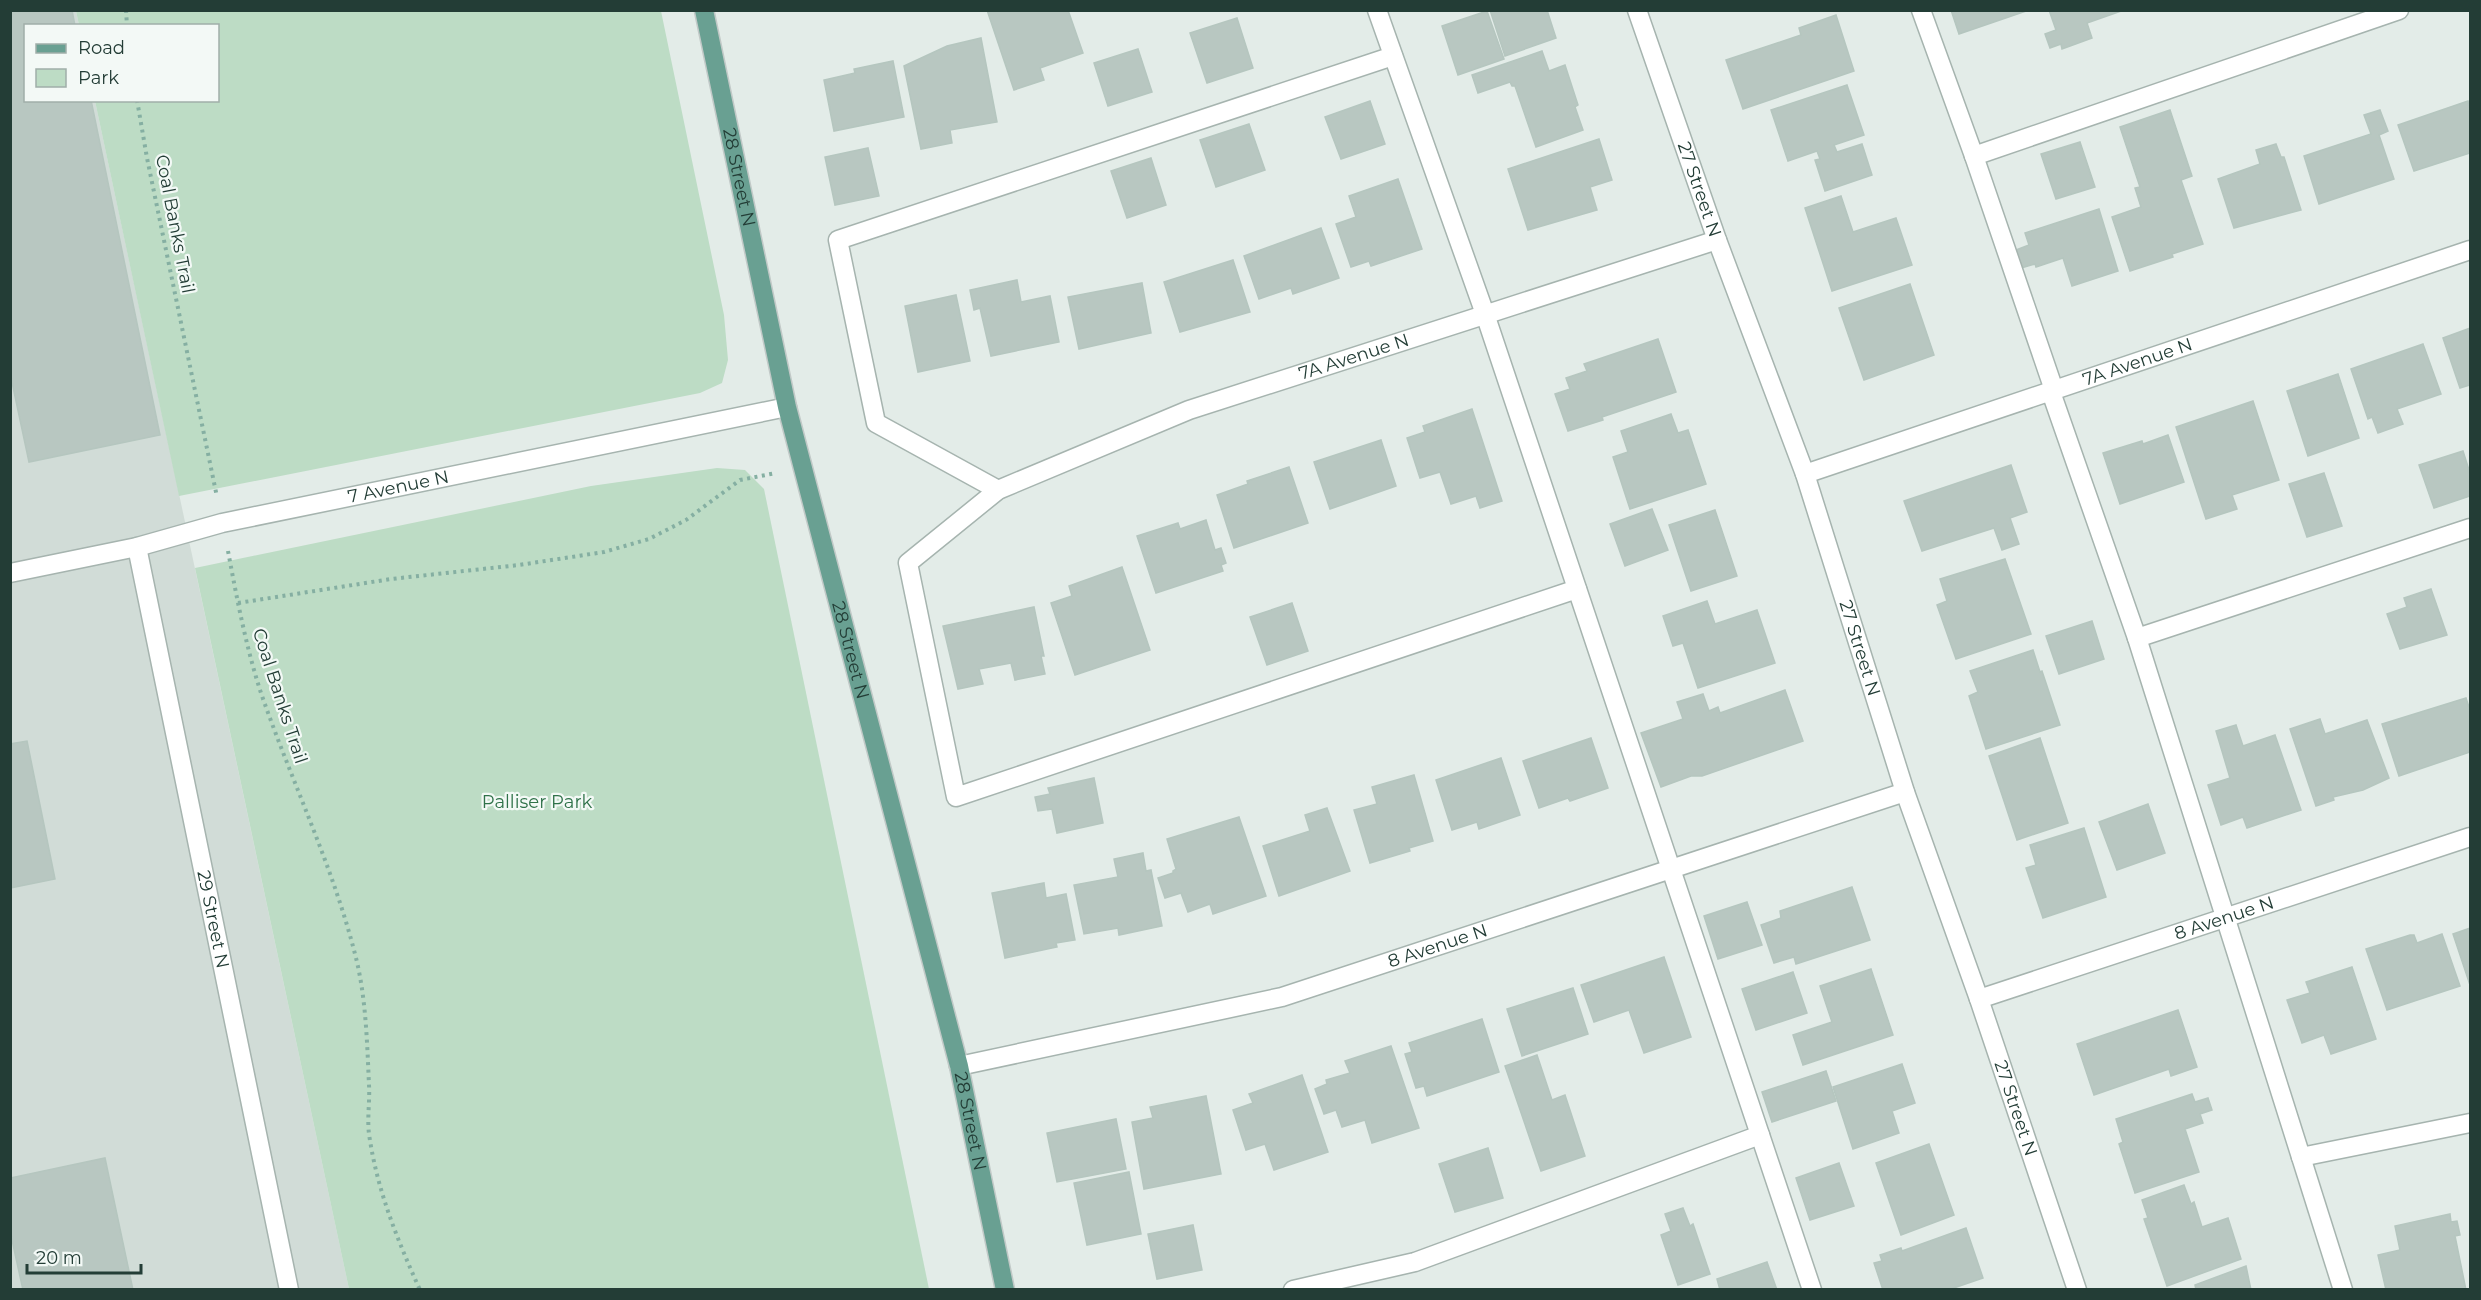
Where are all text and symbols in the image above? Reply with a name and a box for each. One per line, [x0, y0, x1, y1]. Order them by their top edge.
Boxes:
legend [24, 24, 219, 102]
text: Road [78, 37, 125, 59]
text: Park [78, 67, 119, 89]
street label: 28 Street N [718, 126, 760, 229]
street label: 27 Street N [1673, 139, 1726, 240]
street label: Coal Banks Trail [151, 153, 199, 295]
street label: 7A Avenue N [1296, 329, 1412, 385]
street label: 7A Avenue N [2080, 333, 2195, 391]
street label: 7 Avenue N [346, 466, 451, 508]
street label: 27 Street N [1834, 597, 1885, 699]
street label: 28 Street N [827, 599, 874, 702]
street label: Coal Banks Trail [248, 626, 312, 766]
park label: Palliser Park [482, 791, 592, 813]
street label: 29 Street N [192, 868, 234, 970]
street label: 8 Avenue N [2171, 891, 2277, 945]
street label: 8 Avenue N [1385, 919, 1490, 972]
street label: 27 Street N [1990, 1058, 2042, 1159]
street label: 28 Street N [949, 1070, 991, 1173]
scale bar [27, 1237, 141, 1275]
text: 20 m [36, 1247, 82, 1269]

